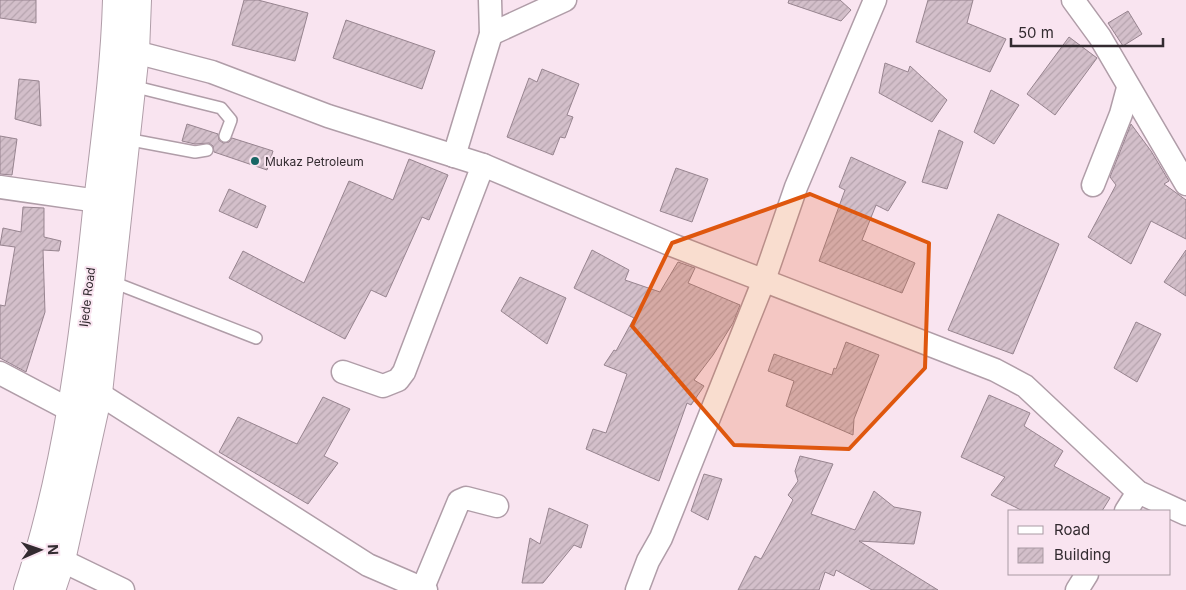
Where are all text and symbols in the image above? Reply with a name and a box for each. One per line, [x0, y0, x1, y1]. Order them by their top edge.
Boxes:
scale bar [1011, 15, 1164, 47]
text: 50 m [1018, 23, 1054, 42]
place label: Mukaz Petroleum [265, 154, 364, 169]
marker: Mukaz Petroleum [249, 155, 261, 167]
street label: Ijede Road [76, 266, 98, 328]
legend [1008, 510, 1171, 575]
text: Road [1054, 520, 1090, 539]
north arrow [15, 525, 65, 575]
text: N [45, 544, 62, 555]
text: Building [1054, 545, 1111, 564]

